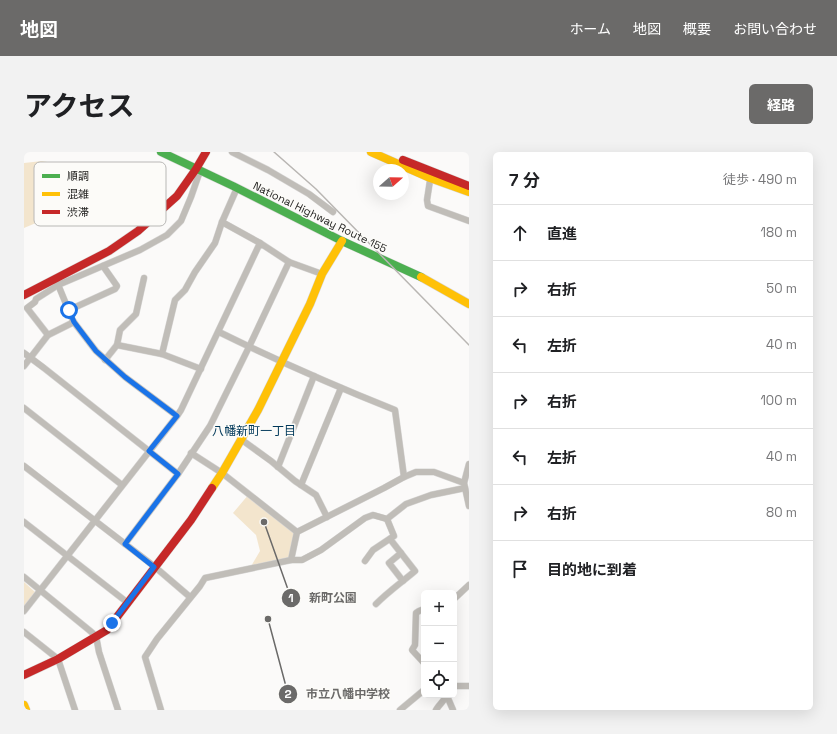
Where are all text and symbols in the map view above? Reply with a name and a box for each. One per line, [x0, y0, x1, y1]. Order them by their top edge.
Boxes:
text: 地図 [20, 17, 58, 42]
text: ホーム [569, 20, 611, 38]
text: 地図 [633, 20, 661, 38]
text: 概要 [683, 20, 711, 38]
text: お問い合わせ [733, 20, 817, 38]
button: 経路 [749, 84, 813, 124]
text: アクセス [24, 88, 135, 124]
legend [34, 162, 166, 226]
north arrow [373, 164, 409, 200]
text: 順調 [67, 169, 89, 183]
text: 7 分 [509, 169, 540, 191]
text: 徒歩 · 490 m [723, 171, 797, 188]
street label: National Highway Route 155 [251, 178, 389, 256]
text: 混雑 [67, 187, 89, 201]
text: 渋滞 [67, 205, 89, 219]
icon: ahead [509, 222, 531, 244]
text: 直進 [547, 224, 577, 243]
text: 180 m [761, 224, 797, 241]
icon: right [509, 278, 531, 300]
text: 右折 [547, 280, 577, 299]
text: 50 m [766, 280, 797, 297]
route start [60, 301, 78, 319]
icon: left [509, 334, 531, 356]
text: 左折 [547, 336, 577, 355]
text: 40 m [766, 336, 797, 353]
icon: right [509, 390, 531, 412]
text: 右折 [547, 392, 577, 411]
text: 100 m [760, 392, 797, 409]
district label: 八幡新町一丁目 [212, 423, 296, 439]
icon: left [509, 446, 531, 468]
text: 左折 [547, 448, 577, 467]
text: 40 m [766, 448, 797, 465]
icon: right [509, 502, 531, 524]
text: 右折 [547, 504, 577, 523]
text: 80 m [766, 504, 797, 521]
icon: arrive [509, 558, 531, 580]
text: 目的地に到着 [547, 560, 637, 579]
callout: 新町公園 [281, 586, 365, 610]
text: 1 [288, 590, 294, 606]
text: 新町公園 [309, 590, 357, 606]
map controls [421, 590, 457, 698]
button: + [421, 590, 457, 626]
route end [103, 614, 121, 632]
button: − [421, 626, 457, 662]
button: locate [421, 662, 457, 698]
callout: 市立八幡中学校 [278, 682, 398, 706]
text: 2 [284, 686, 292, 702]
text: 市立八幡中学校 [306, 686, 390, 702]

